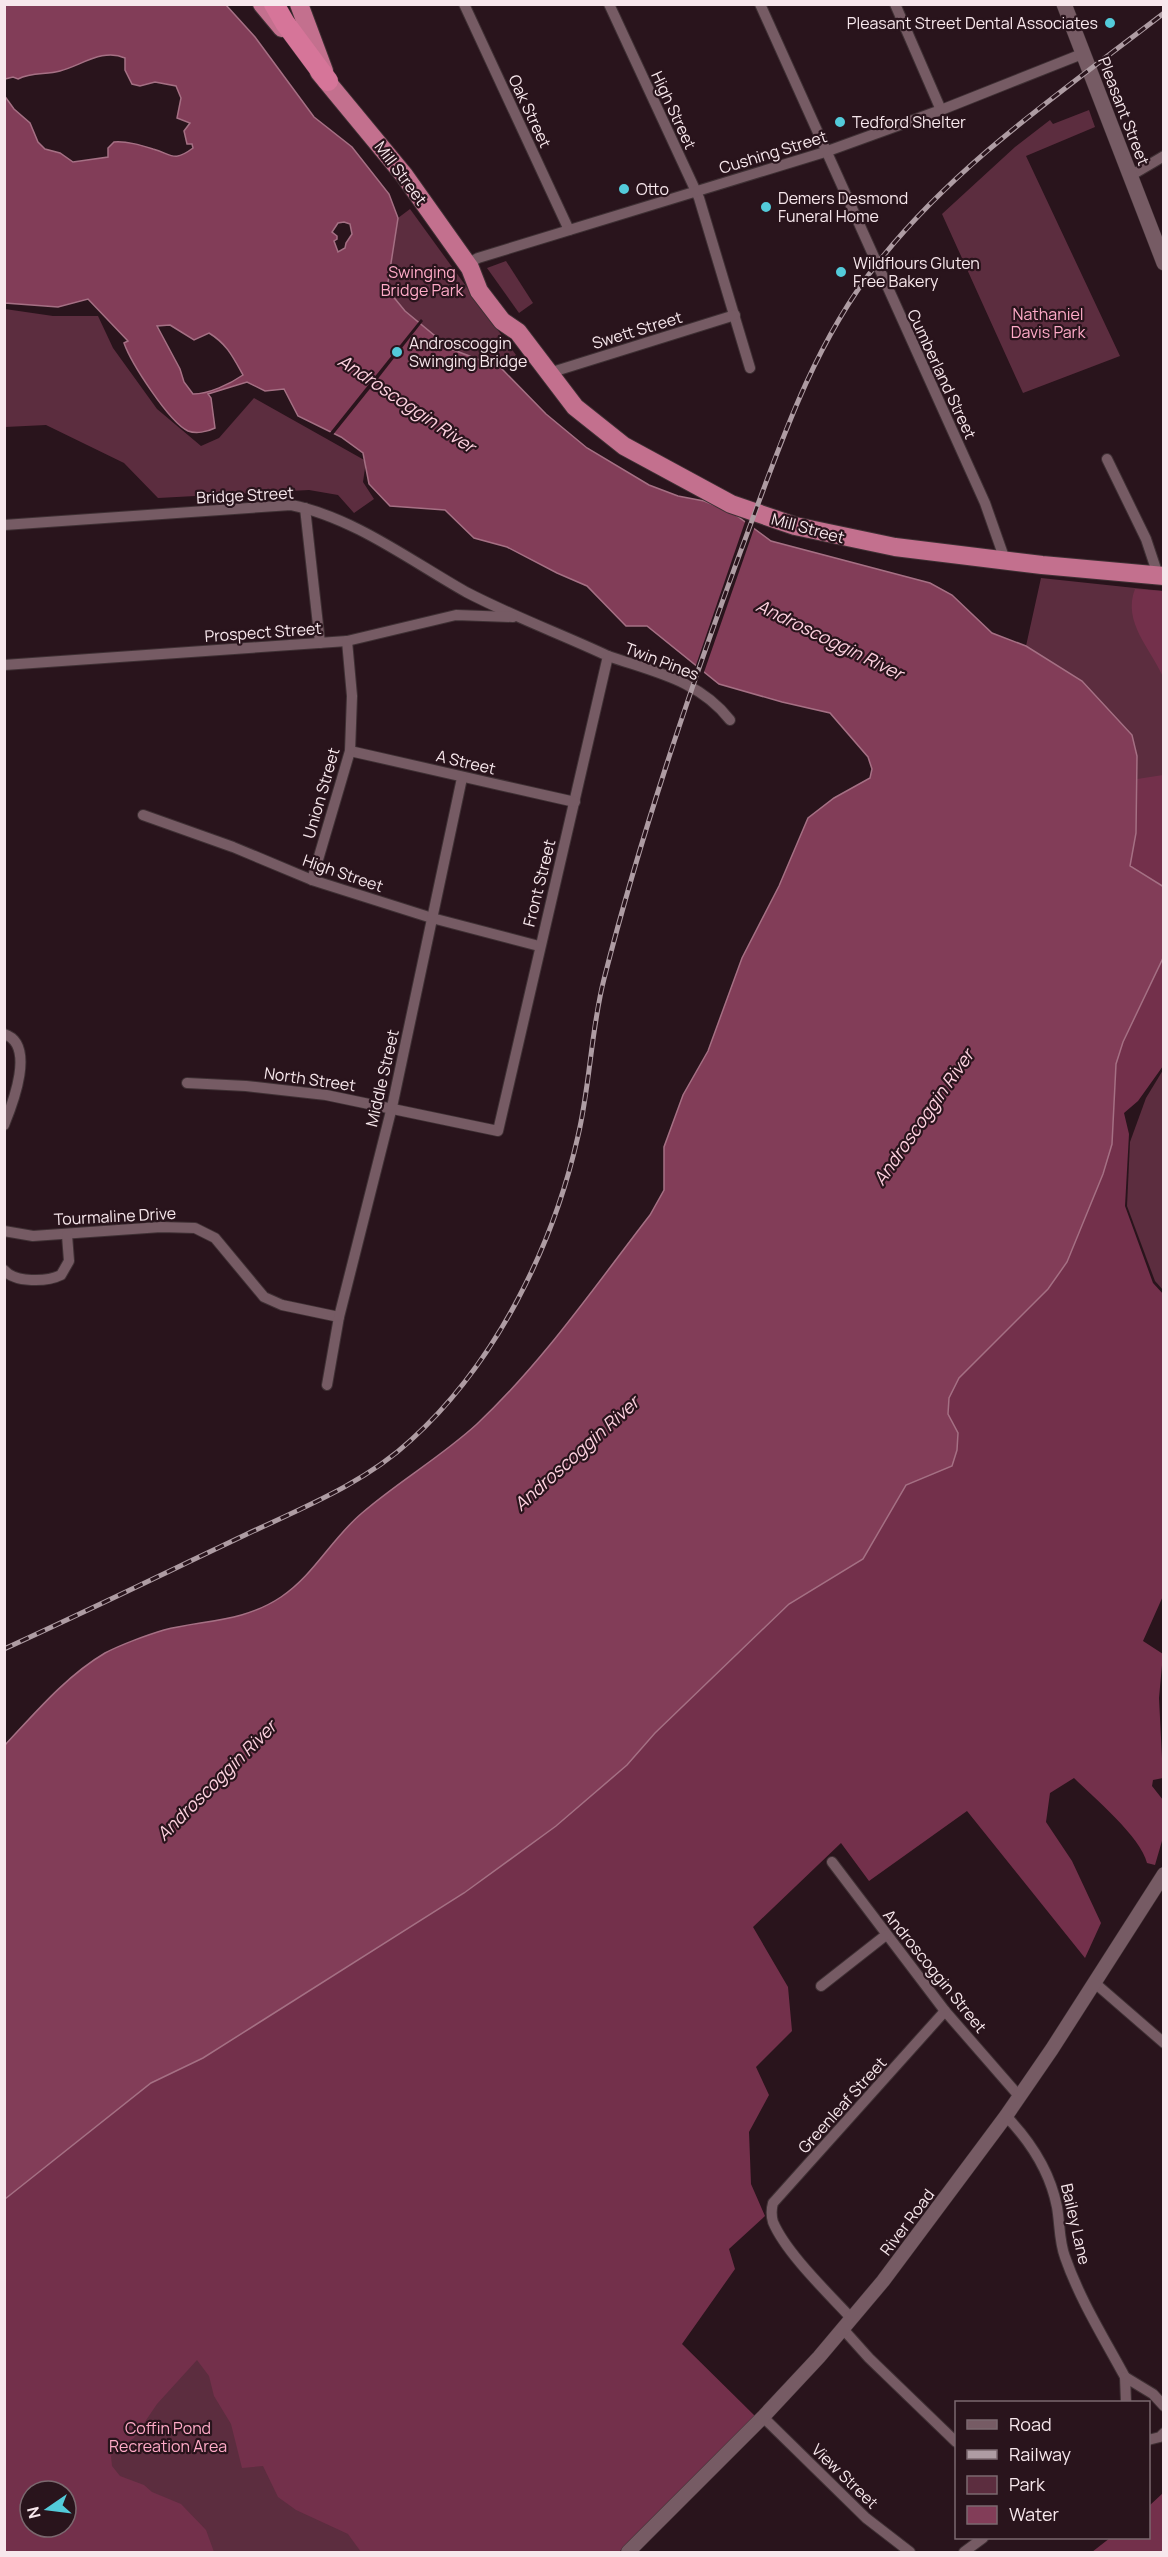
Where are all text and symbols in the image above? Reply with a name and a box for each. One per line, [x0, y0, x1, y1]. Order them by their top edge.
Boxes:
place label: Pleasant Street Dental Associates [847, 12, 1098, 34]
marker: Pleasant Street Dental Associates [1103, 16, 1117, 30]
street label: Pleasant Street [1093, 53, 1155, 169]
street label: High Street [646, 67, 702, 153]
street label: Oak Street [503, 71, 557, 151]
place label: Tedford Shelter [852, 111, 966, 133]
marker: Tedford Shelter [833, 115, 847, 129]
street label: Cushing Street [716, 125, 830, 179]
street label: Mill Street [370, 136, 432, 210]
place label: Otto [636, 178, 669, 200]
marker: Otto [617, 182, 631, 196]
place label: Demers Desmond Funeral Home [778, 187, 908, 227]
marker: Demers Desmond Funeral Home [759, 200, 773, 214]
place label: Wildflours Gluten Free Bakery [853, 252, 980, 292]
park label: Swinging Bridge Park [381, 261, 464, 301]
marker: Wildflours Gluten Free Bakery [834, 265, 848, 279]
park label: Nathaniel Davis Park [1011, 303, 1086, 343]
street label: Swett Street [589, 306, 685, 354]
street label: Cumberland Street [902, 306, 982, 442]
place label: Androscoggin Swinging Bridge [409, 332, 527, 372]
marker: Androscoggin Swinging Bridge [390, 345, 404, 359]
water label: Androscoggin River [334, 348, 482, 459]
street label: Bridge Street [196, 481, 294, 509]
street label: Mill Street [769, 508, 847, 548]
water label: Androscoggin River [753, 593, 910, 686]
street label: Prospect Street [204, 617, 322, 647]
street label: Twin Pines [622, 637, 702, 685]
street label: A Street [434, 744, 498, 780]
street label: Union Street [298, 745, 344, 841]
street label: Front Street [518, 837, 560, 929]
street label: High Street [300, 849, 386, 897]
street label: Middle Street [360, 1027, 404, 1129]
water label: Androscoggin River [867, 1042, 980, 1190]
street label: North Street [263, 1062, 357, 1096]
street label: Tourmaline Drive [53, 1202, 177, 1230]
water label: Androscoggin River [508, 1389, 646, 1516]
water label: Androscoggin River [151, 1713, 283, 1845]
street label: Androscoggin Street [878, 1905, 992, 2037]
street label: Greenleaf Street [793, 2052, 891, 2158]
street label: Bailey Lane [1056, 2181, 1096, 2267]
street label: River Road [875, 2184, 939, 2260]
legend [955, 2401, 1150, 2539]
text: Road [1009, 2412, 1052, 2436]
park label: Coffin Pond Recreation Area [109, 2417, 227, 2457]
street label: View Street [807, 2439, 883, 2513]
text: Railway [1009, 2442, 1071, 2466]
text: Park [1009, 2472, 1046, 2496]
north arrow [18, 2479, 78, 2539]
text: Water [1009, 2502, 1059, 2526]
text: N [21, 2504, 46, 2521]

